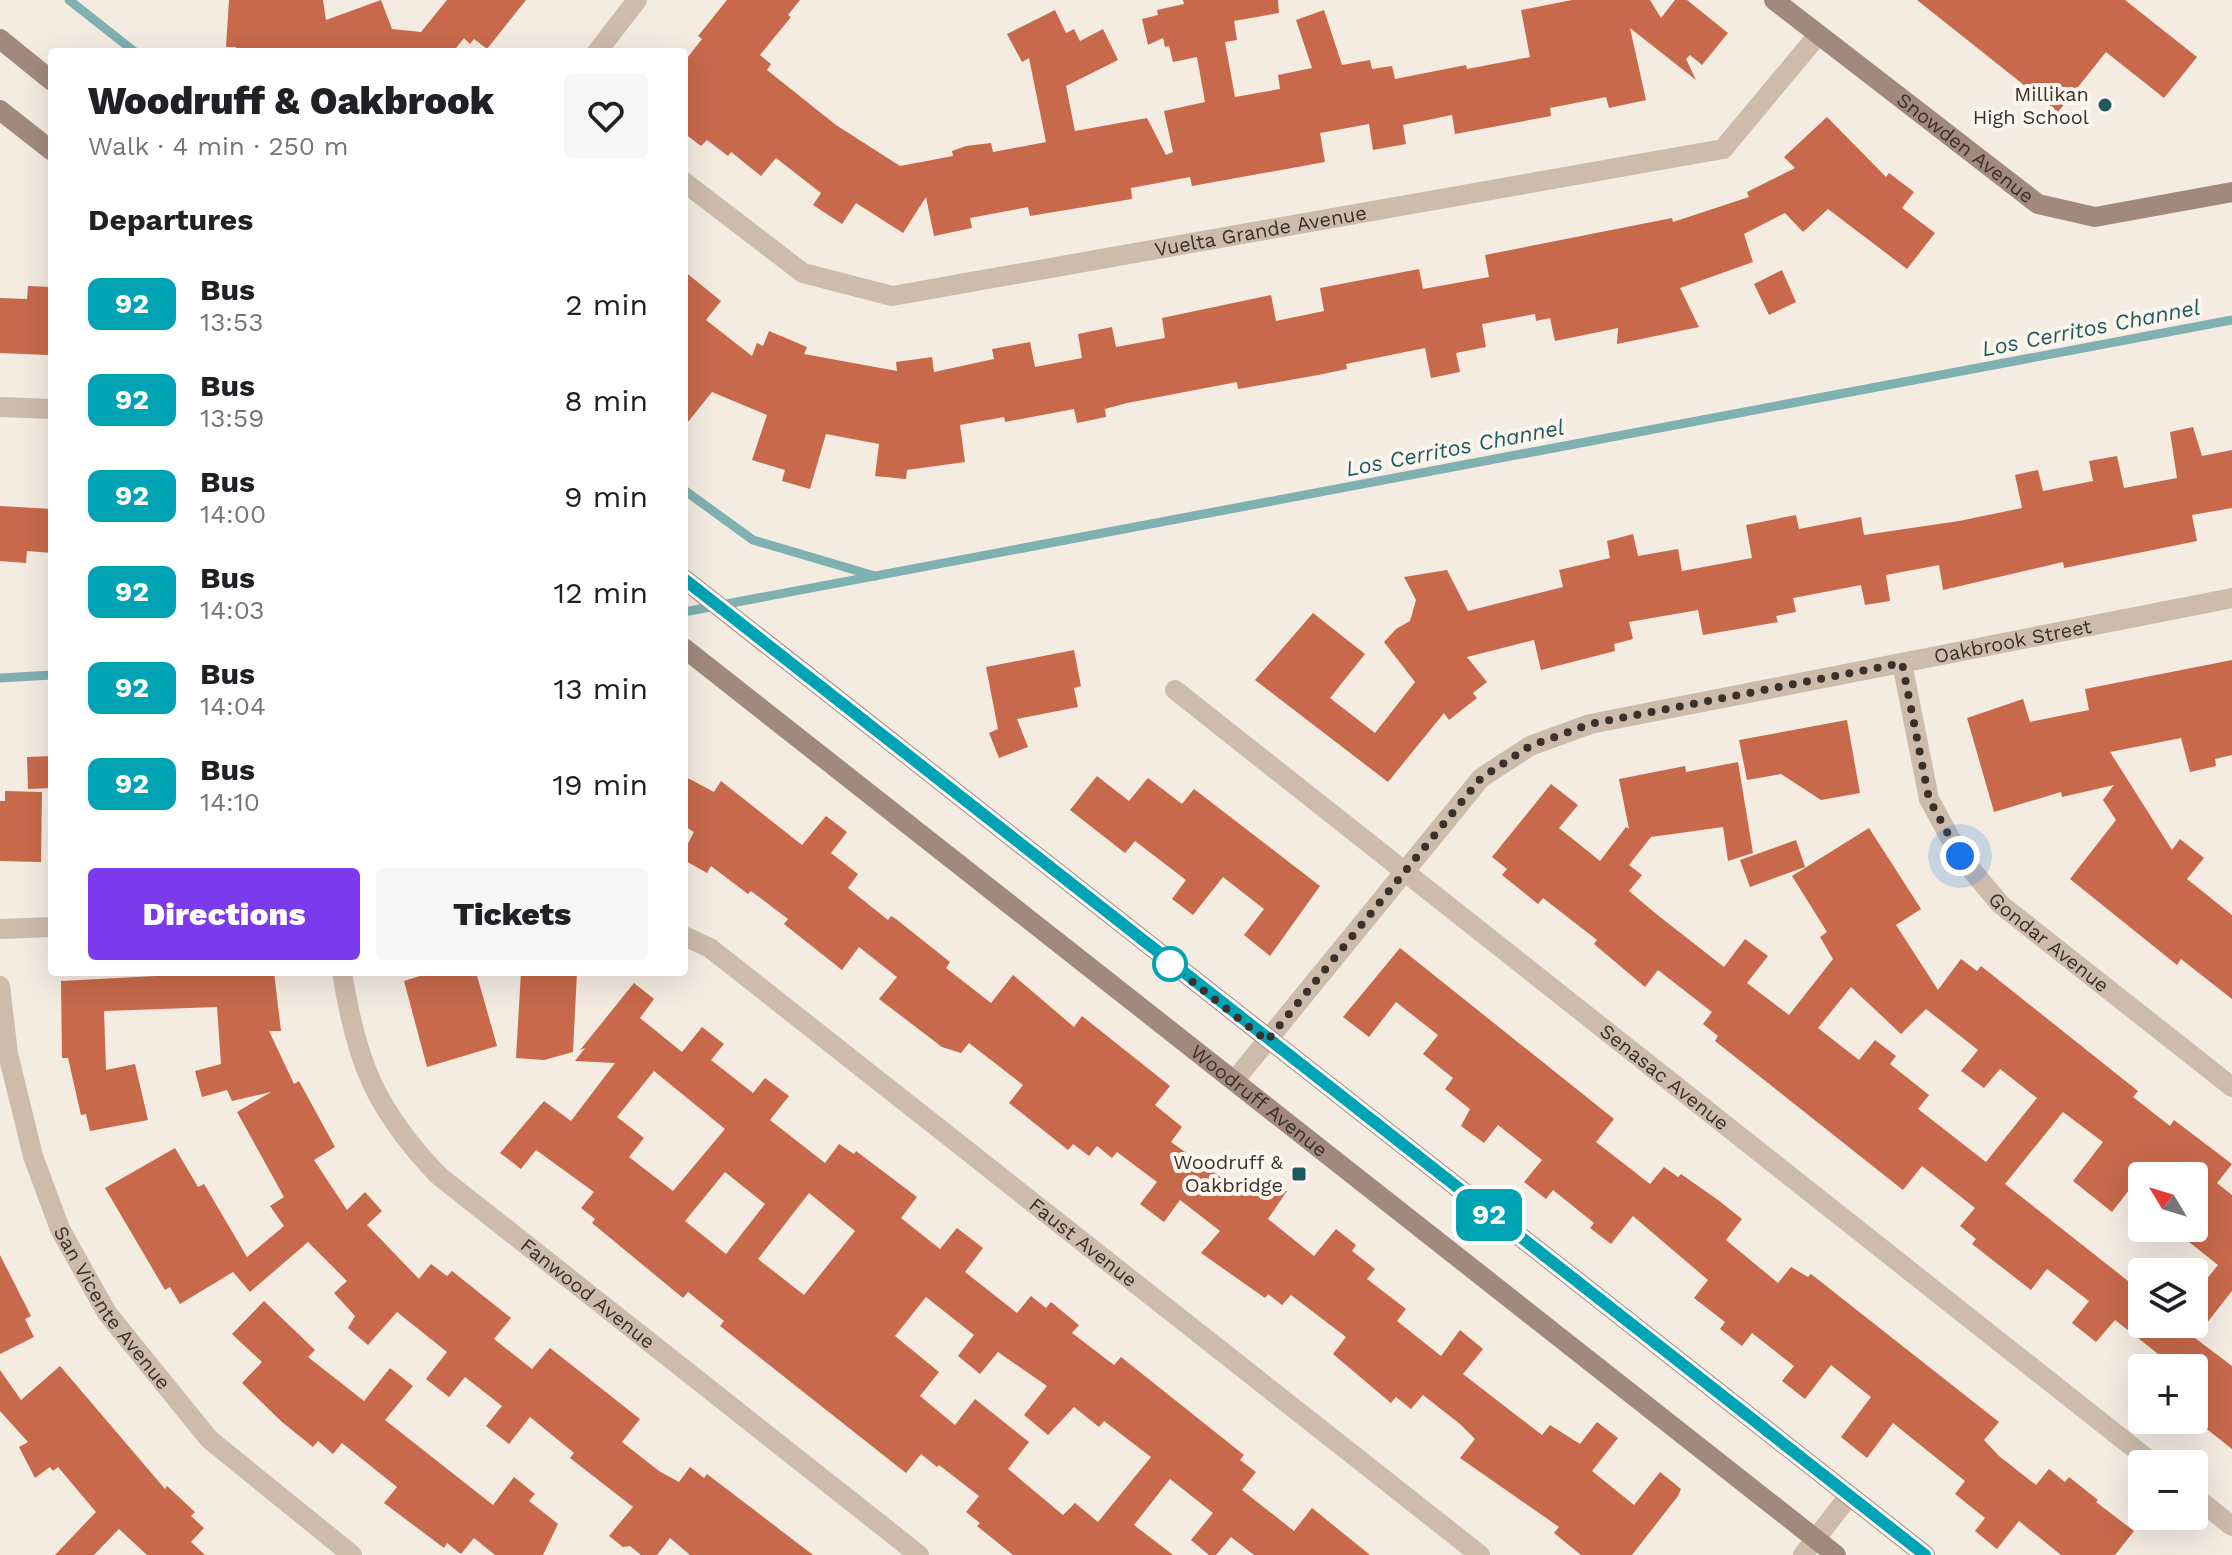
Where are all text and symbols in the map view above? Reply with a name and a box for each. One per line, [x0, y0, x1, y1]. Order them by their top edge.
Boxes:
button: heart [564, 74, 648, 158]
text: Woodruff & Oakbrook [88, 79, 494, 123]
place label: Millikan High School [1973, 82, 2089, 129]
street label: Snowden Avenue [1892, 88, 2039, 208]
marker: Millikan High School [2096, 96, 2114, 114]
text: Walk · 4 min · 250 m [88, 131, 349, 161]
street label: Vuelta Grande Avenue [1153, 200, 1368, 261]
text: Departures [88, 202, 253, 237]
text: Bus [200, 272, 255, 307]
text: 92 [115, 287, 149, 320]
text: 2 min [565, 287, 648, 322]
water label: Los Cerritos Channel [1980, 295, 2203, 361]
text: 13:53 [200, 307, 263, 337]
text: Bus [200, 368, 255, 403]
text: 92 [115, 383, 149, 416]
text: 8 min [564, 383, 648, 418]
text: 13:59 [200, 403, 264, 433]
water label: Los Cerritos Channel [1344, 415, 1567, 481]
text: Bus [200, 464, 255, 499]
text: 92 [115, 479, 149, 512]
text: 9 min [564, 479, 648, 514]
text: 14:00 [200, 499, 266, 529]
text: Bus [200, 560, 255, 595]
text: 92 [115, 575, 149, 608]
text: 12 min [553, 575, 648, 610]
text: 14:03 [200, 595, 265, 625]
street label: Oakbrook Street [1932, 614, 2094, 668]
text: Bus [200, 656, 255, 691]
text: 92 [115, 671, 149, 704]
text: 13 min [553, 671, 648, 706]
text: 14:04 [200, 691, 266, 721]
text: Bus [200, 752, 255, 787]
text: 92 [115, 767, 149, 800]
text: 19 min [552, 767, 648, 802]
text: 14:10 [200, 787, 260, 817]
your location [1940, 836, 1980, 876]
button: Directions [88, 868, 360, 960]
button: Tickets [376, 868, 648, 960]
street label: Gondar Avenue [1983, 887, 2114, 997]
unlabelled marker [1153, 947, 1187, 981]
street label: Senasac Avenue [1595, 1019, 1734, 1135]
street label: Woodruff Avenue [1186, 1040, 1332, 1162]
place label: Woodruff & Oakbridge [1173, 1150, 1284, 1197]
north arrow [2128, 1162, 2208, 1242]
map controls [2128, 1162, 2208, 1530]
marker: Woodruff & Oakbridge [1290, 1165, 1308, 1183]
line badge: 92 [1453, 1189, 1525, 1241]
street label: Faust Avenue [1025, 1192, 1142, 1292]
text: 92 [1472, 1198, 1506, 1231]
street label: San Vicente Avenue [49, 1222, 176, 1394]
street label: Fanwood Avenue [516, 1233, 660, 1354]
button: layers [2128, 1258, 2208, 1338]
button: + [2128, 1354, 2208, 1434]
button: − [2128, 1450, 2208, 1530]

